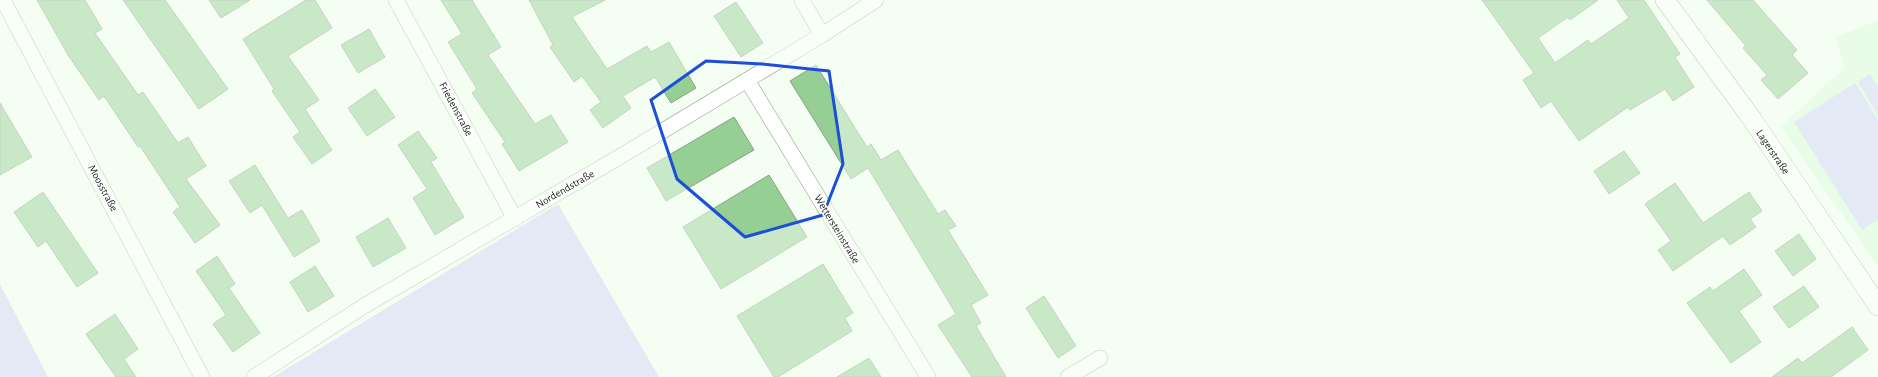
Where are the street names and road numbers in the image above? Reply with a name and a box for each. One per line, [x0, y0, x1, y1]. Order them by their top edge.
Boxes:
street label: Friedenstraße [437, 80, 475, 138]
street label: Lagerstraße [1754, 128, 1792, 176]
street label: Moosstraße [86, 163, 120, 213]
street label: Nordendstraße [534, 168, 596, 210]
street label: Wettersteinstraße [812, 193, 862, 265]

